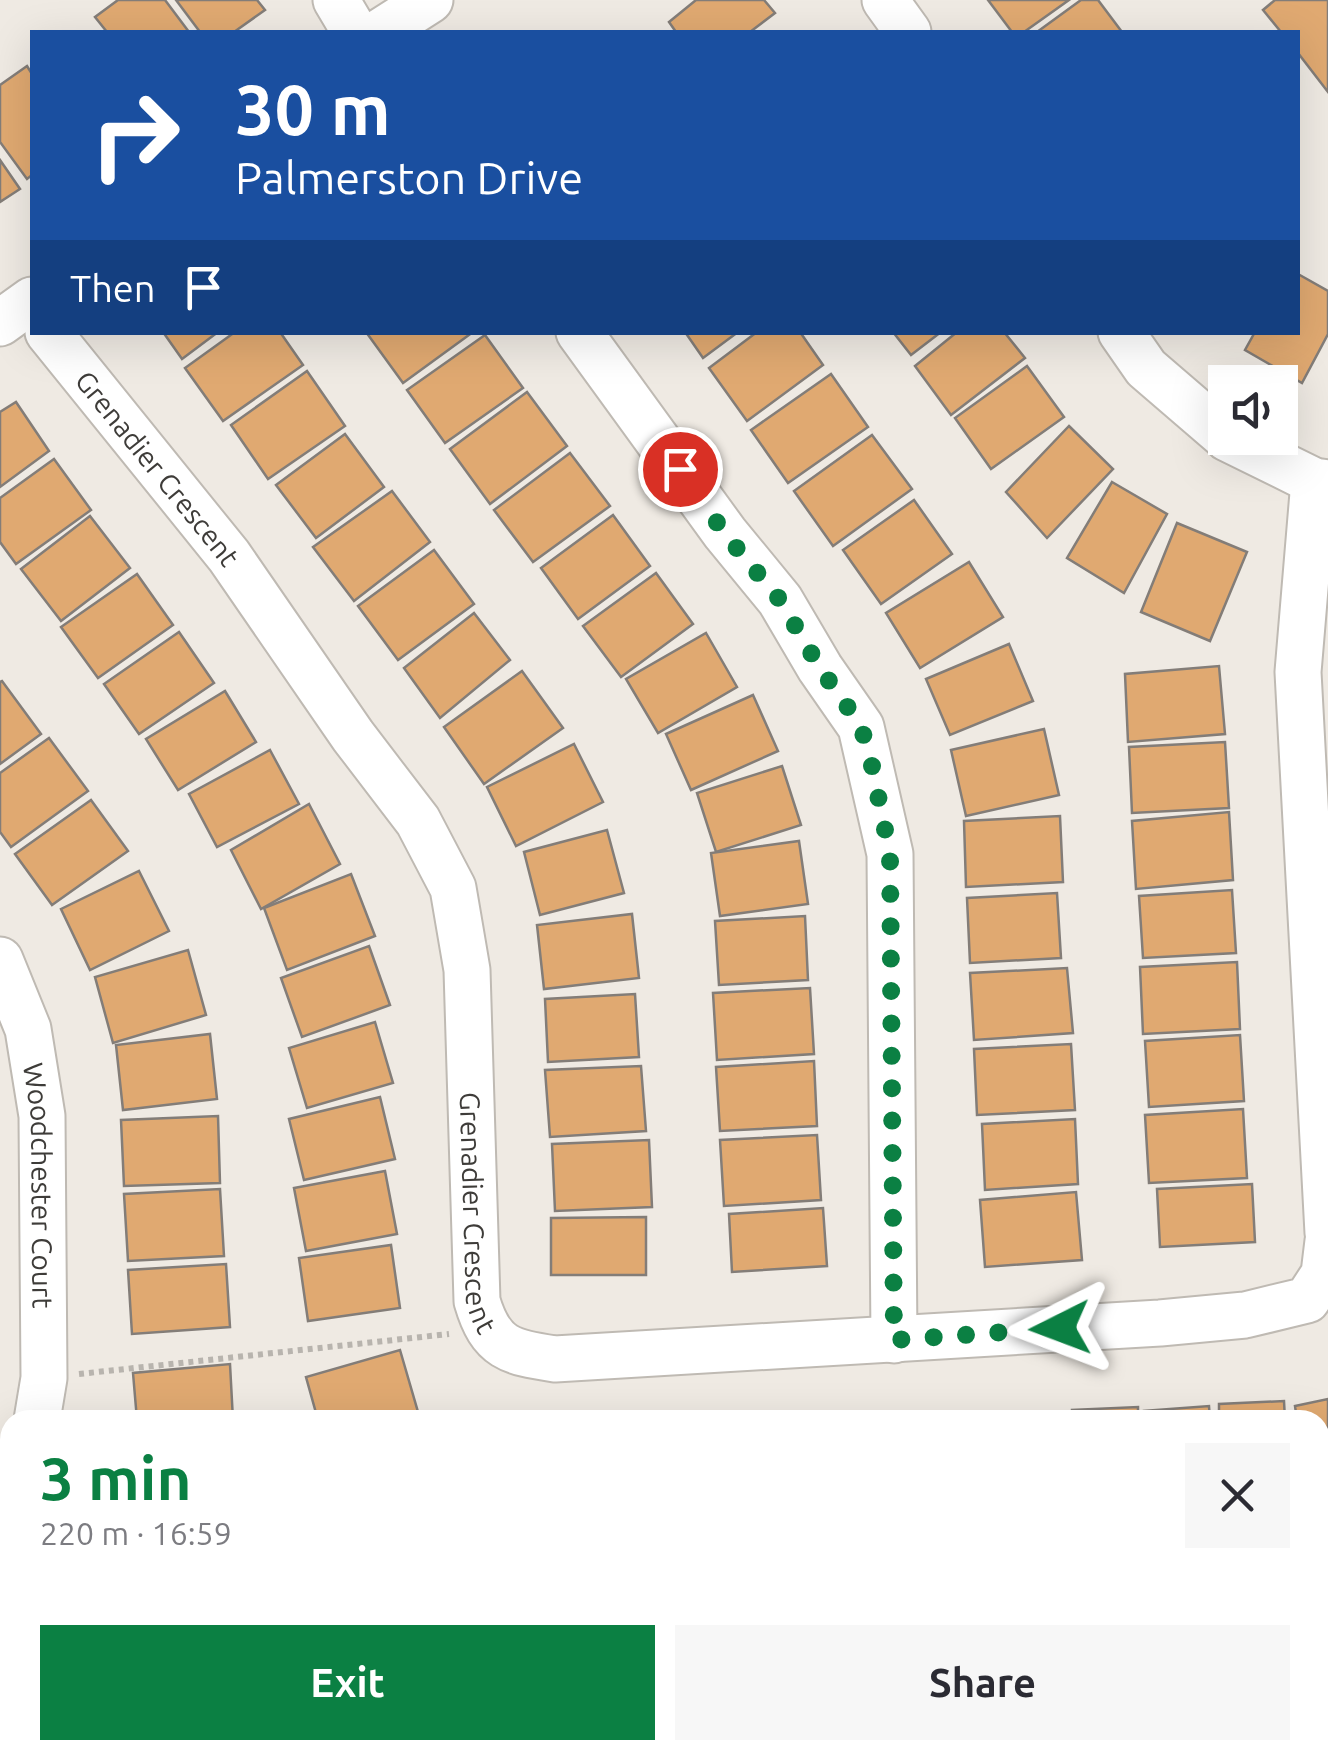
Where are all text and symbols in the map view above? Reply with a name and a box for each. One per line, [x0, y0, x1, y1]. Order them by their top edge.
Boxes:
icon: right [70, 70, 200, 200]
text: 30 m [235, 70, 391, 148]
text: Palmerston Drive [235, 152, 583, 203]
icon: arrive [176, 260, 231, 315]
text: Then [70, 267, 156, 309]
street label: Grenadier Crescent [70, 364, 246, 571]
map controls [1208, 365, 1298, 455]
button: sound [1208, 365, 1298, 455]
pin [638, 427, 723, 512]
icon: arrive [653, 442, 708, 497]
street label: Woodchester Court [18, 1061, 59, 1309]
street label: Grenadier Crescent [455, 1091, 503, 1338]
position arrow [1008, 1276, 1112, 1380]
button: close [1185, 1443, 1290, 1548]
text: 3 min [40, 1444, 192, 1511]
text: 220 m · 16:59 [40, 1515, 232, 1551]
button: Exit [40, 1625, 655, 1740]
button: Share [675, 1625, 1290, 1740]

